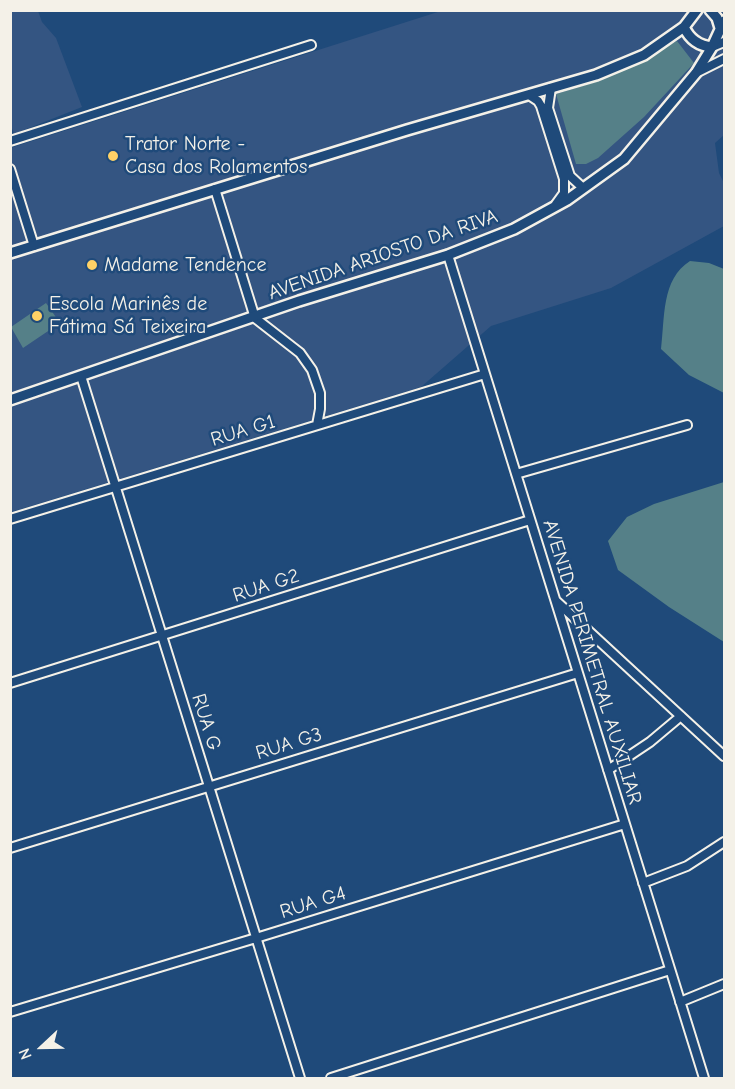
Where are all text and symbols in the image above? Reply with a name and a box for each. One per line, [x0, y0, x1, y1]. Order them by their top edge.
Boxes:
place label: Trator Norte - Casa dos Rolamentos [125, 132, 307, 179]
marker: Trator Norte - Casa dos Rolamentos [106, 149, 120, 163]
street label: AVENIDA ARIOSTO DA RIVA [265, 204, 501, 306]
place label: Madame Tendence [104, 253, 266, 277]
marker: Madame Tendence [85, 258, 99, 272]
place label: Escola Marinês de Fátima Sá Teixeira [49, 292, 207, 339]
marker: Escola Marinês de Fátima Sá Teixeira [30, 309, 44, 323]
street label: RUA G1 [208, 410, 278, 452]
street label: AVENIDA PERIMETRAL AUXILIAR [537, 517, 647, 807]
street label: RUA G2 [230, 564, 302, 608]
street label: RUA G [186, 691, 226, 753]
street label: RUA G3 [253, 723, 325, 765]
street label: RUA G4 [277, 882, 349, 924]
north arrow [12, 1017, 72, 1077]
text: N [15, 1046, 36, 1062]

